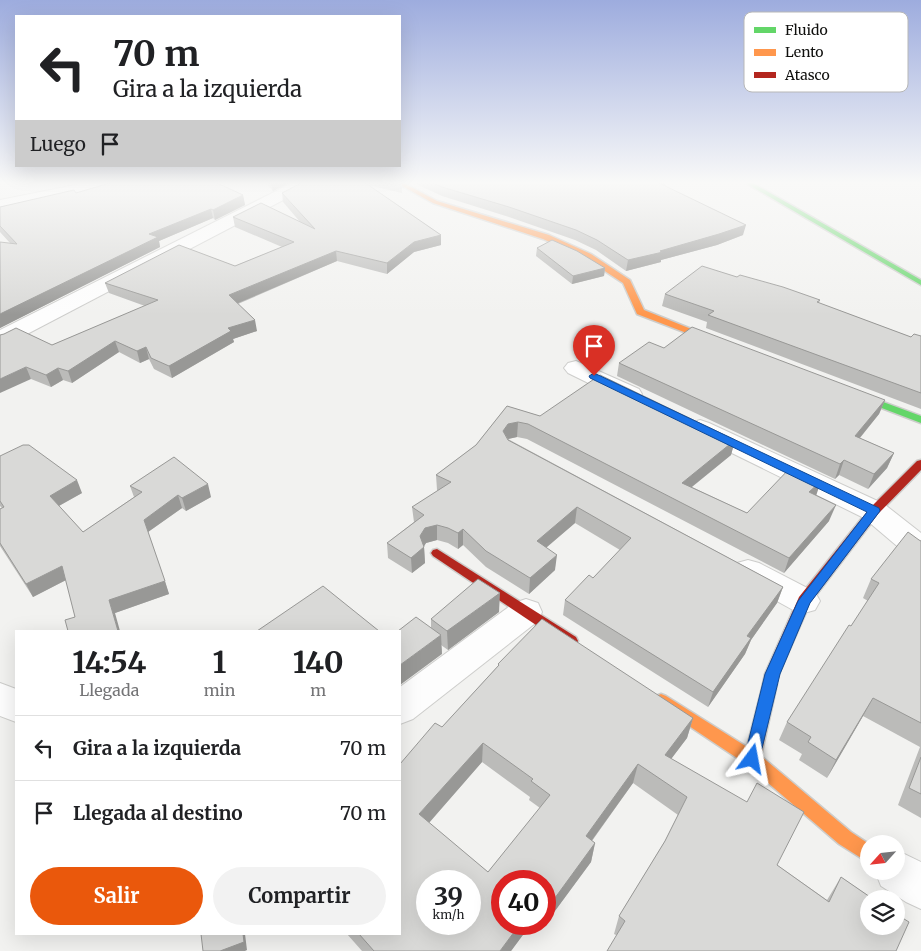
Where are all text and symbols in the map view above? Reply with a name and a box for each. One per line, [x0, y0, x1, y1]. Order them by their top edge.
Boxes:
legend [744, 12, 908, 92]
text: Fluido [785, 21, 828, 39]
text: 70 m [113, 32, 200, 76]
icon: left [30, 35, 95, 100]
text: Lento [785, 43, 824, 61]
text: Atasco [784, 66, 830, 84]
text: Gira a la izquierda [113, 75, 302, 103]
icon: arrive [96, 130, 124, 158]
text: Luego [30, 132, 86, 156]
pin [573, 325, 615, 376]
icon: arrive [580, 332, 608, 360]
text: 14:54 [72, 643, 146, 681]
text: 1 [213, 643, 226, 681]
text: 140 [293, 643, 344, 681]
text: Llegada [79, 680, 139, 700]
text: min [204, 680, 235, 700]
text: m [310, 680, 326, 700]
position arrow [725, 732, 777, 784]
icon: left [30, 734, 58, 762]
text: Gira a la izquierda [73, 736, 241, 760]
text: 70 m [340, 736, 386, 760]
icon: arrive [30, 799, 58, 827]
text: Llegada al destino [73, 801, 243, 825]
text: 70 m [340, 801, 386, 825]
north arrow [860, 835, 905, 880]
map controls [860, 835, 905, 935]
button: Salir [30, 867, 203, 925]
button: Compartir [213, 867, 386, 925]
speed limit sign: 40 [491, 870, 556, 935]
text: 39 [434, 880, 463, 912]
button: layers [860, 890, 905, 935]
text: km/h [433, 907, 464, 922]

